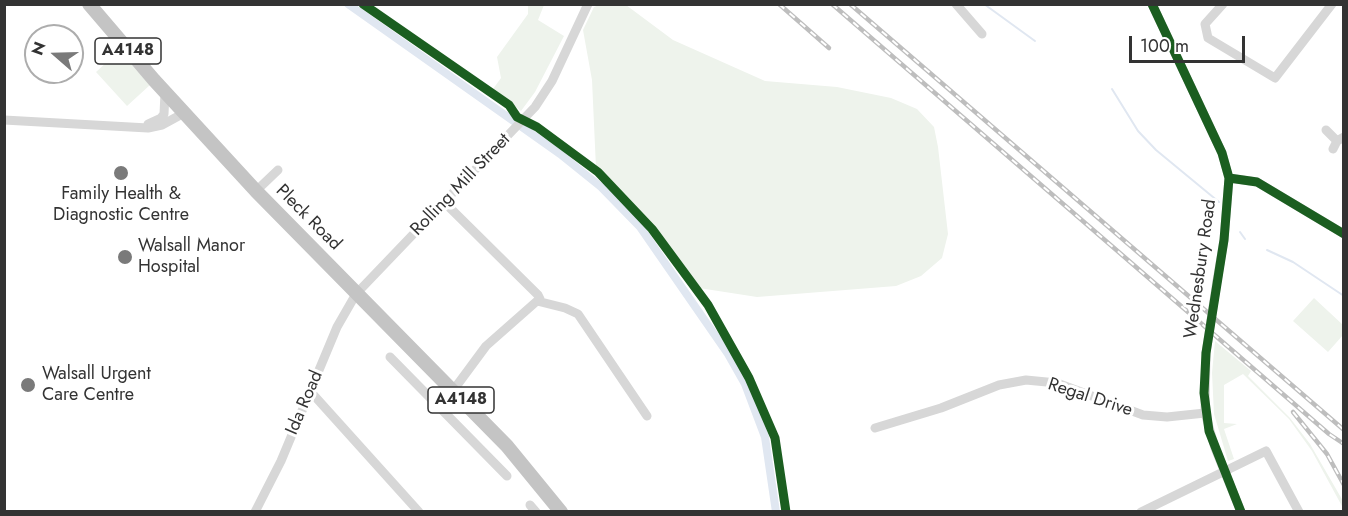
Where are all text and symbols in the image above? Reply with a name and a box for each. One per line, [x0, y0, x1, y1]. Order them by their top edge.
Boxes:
north arrow [24, 24, 84, 84]
scale bar [1132, 24, 1248, 62]
text: 100 m [1140, 33, 1189, 59]
text: N [26, 38, 51, 58]
road number: A4148 [95, 38, 161, 64]
street label: Rolling Mill Street [407, 129, 515, 241]
marker: Family Health & Diagnostic Centre [112, 164, 130, 182]
street label: Pleck Road [271, 181, 345, 255]
place label: Family Health & Diagnostic Centre [53, 184, 189, 226]
street label: Wednesbury Road [1181, 198, 1221, 340]
place label: Walsall Manor Hospital [138, 236, 245, 278]
marker: Walsall Manor Hospital [116, 248, 134, 266]
place label: Walsall Urgent Care Centre [42, 364, 151, 406]
street label: Ida Road [282, 368, 328, 438]
street label: Regal Drive [1045, 374, 1135, 422]
marker: Walsall Urgent Care Centre [19, 376, 37, 394]
road number: A4148 [428, 387, 494, 413]

